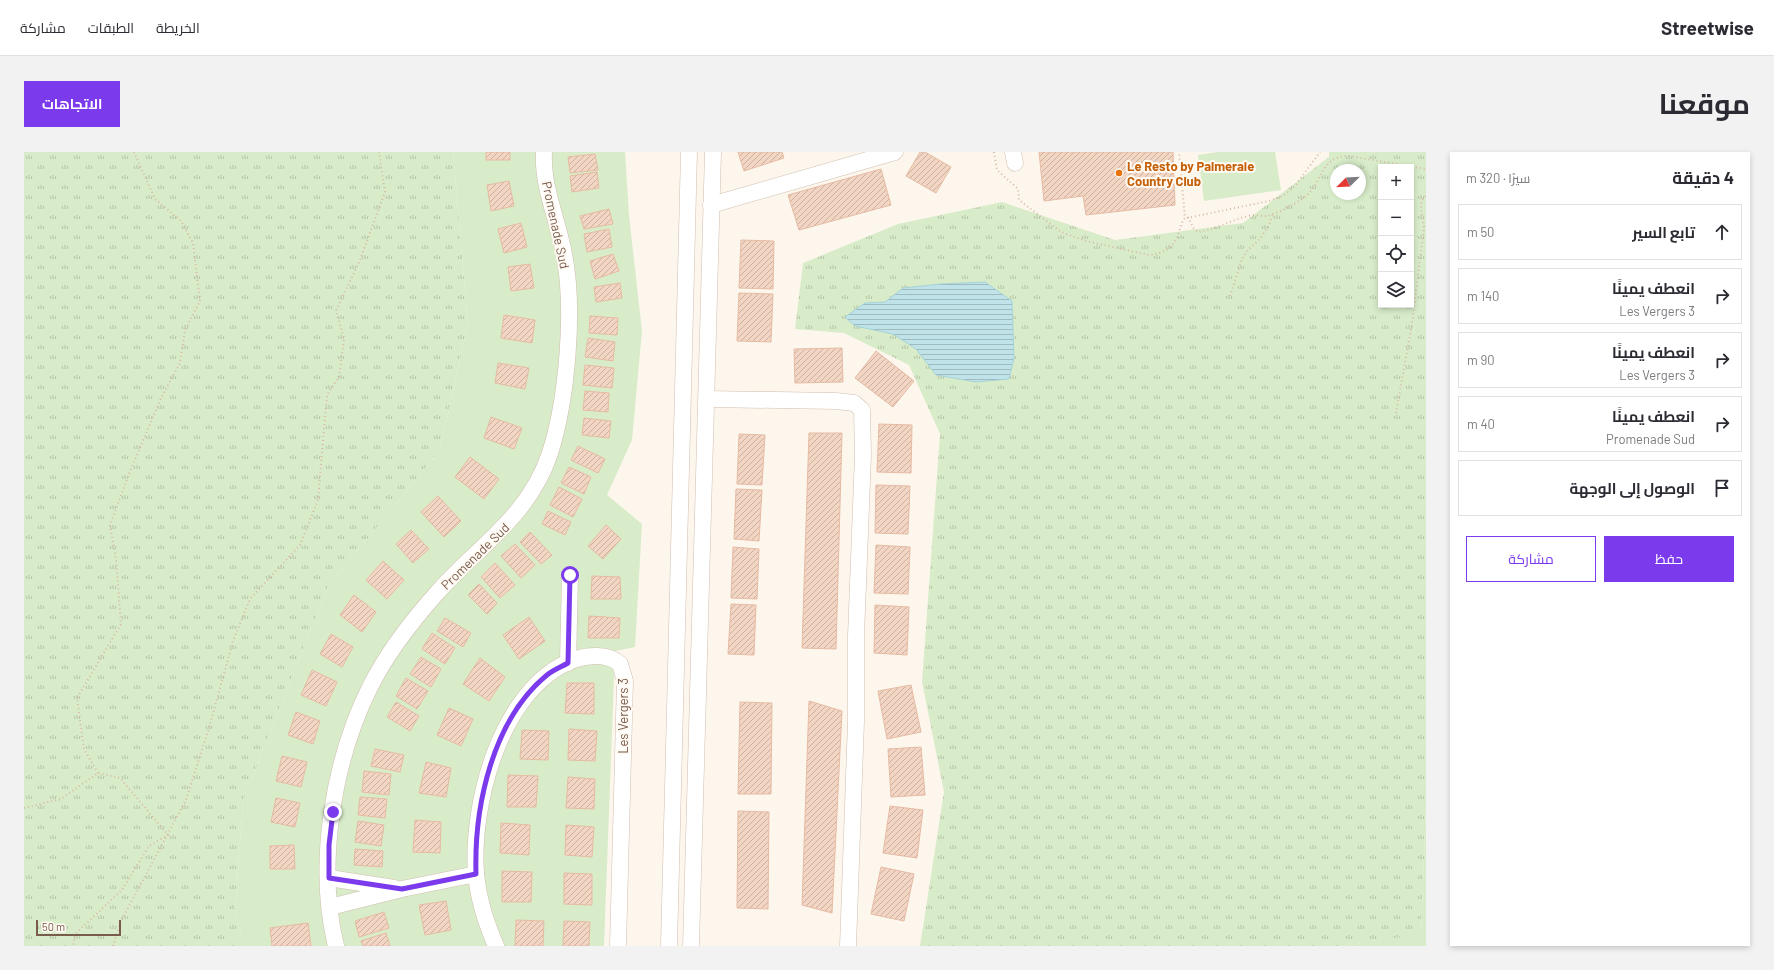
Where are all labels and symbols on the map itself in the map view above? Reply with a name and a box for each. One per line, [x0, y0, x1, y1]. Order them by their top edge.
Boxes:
place label: Le Resto by Palmeraie Country Club [1127, 158, 1254, 189]
north arrow [1330, 164, 1366, 200]
marker: Le Resto by Palmeraie Country Club [1114, 168, 1124, 178]
street label: Promenade Sud [539, 180, 573, 270]
street label: Promenade Sud [437, 519, 513, 593]
route start [561, 566, 579, 584]
street label: Les Vergers 3 [615, 678, 631, 754]
route end [324, 803, 342, 821]
scale bar [36, 918, 121, 937]

